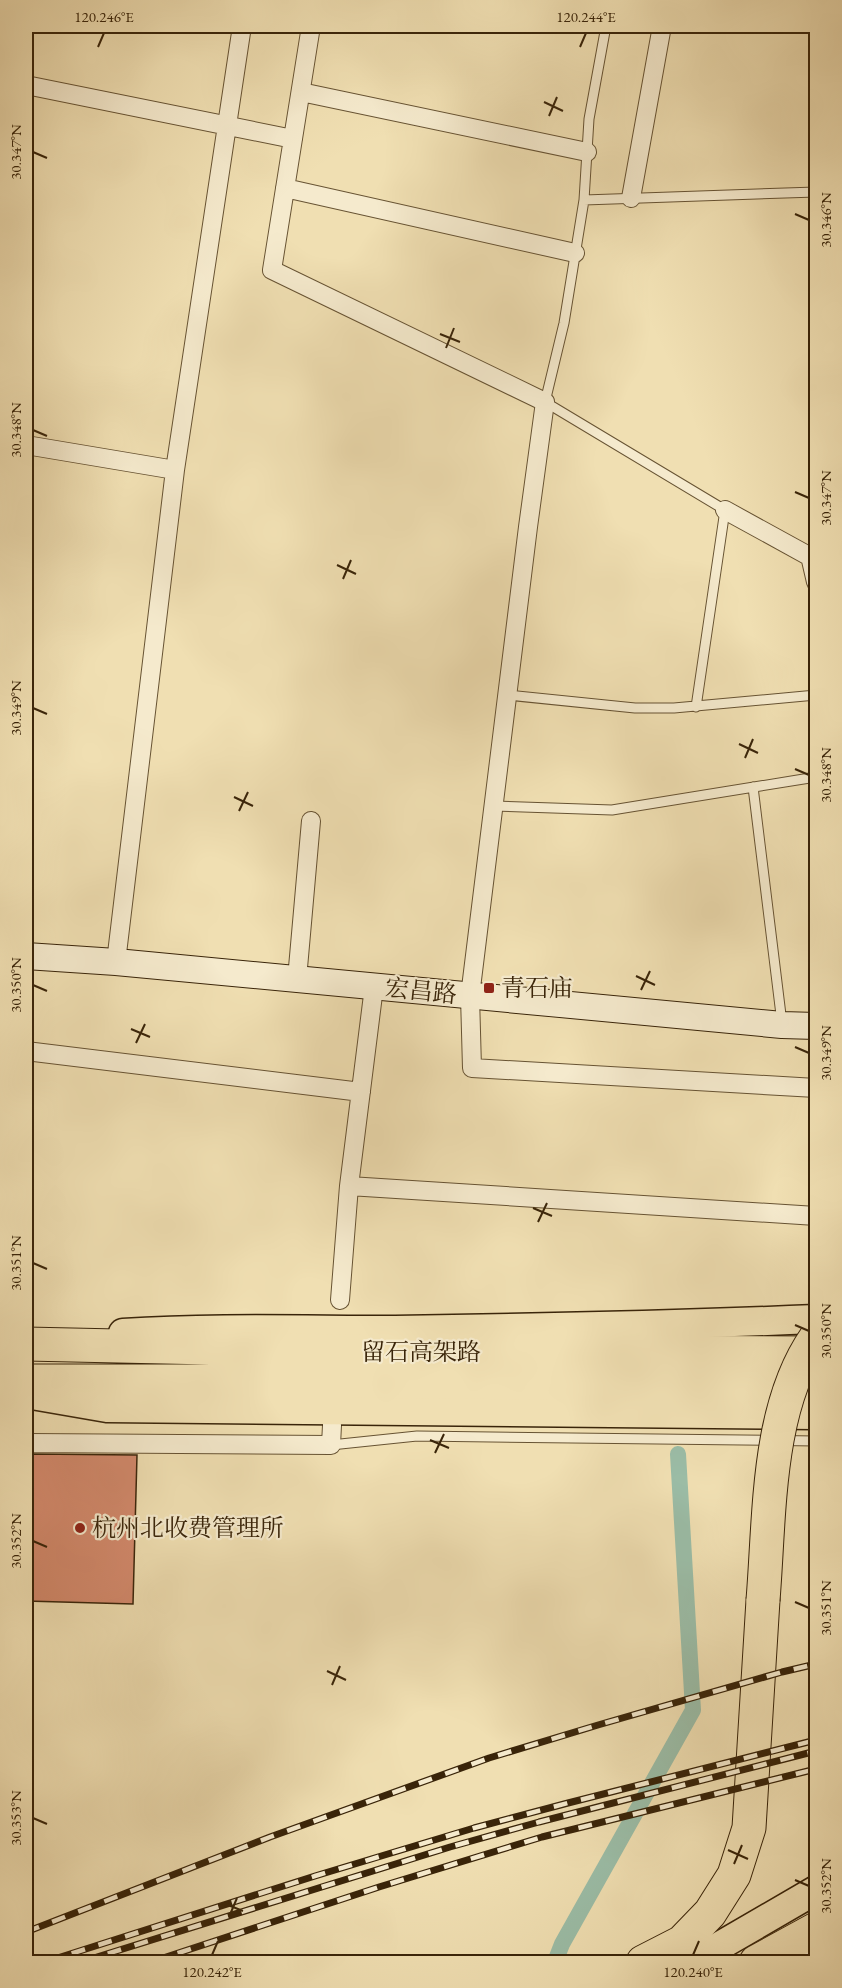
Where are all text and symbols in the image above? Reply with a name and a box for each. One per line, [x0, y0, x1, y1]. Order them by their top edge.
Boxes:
text: 120.246°E [74, 7, 134, 26]
text: 120.244°E [556, 7, 616, 26]
text: 30.347°N [6, 124, 25, 180]
text: 30.346°N [816, 192, 835, 248]
text: 30.348°N [6, 402, 25, 458]
text: 30.347°N [816, 470, 835, 526]
text: 30.349°N [6, 680, 25, 736]
text: 30.348°N [816, 747, 835, 803]
text: 30.350°N [6, 957, 25, 1013]
street label: 宏昌路 [384, 971, 458, 1010]
place label: 青石庙 [501, 972, 573, 1003]
marker: 青石庙 [482, 981, 496, 995]
text: 30.349°N [816, 1025, 835, 1081]
text: 30.351°N [6, 1235, 25, 1291]
text: 30.350°N [816, 1303, 835, 1359]
street label: 留石高架路 [361, 1336, 481, 1367]
place label: 杭州北收费管理所 [92, 1512, 284, 1543]
text: 30.352°N [6, 1513, 25, 1569]
marker: 杭州北收费管理所 [73, 1521, 87, 1535]
text: 30.351°N [816, 1580, 835, 1636]
text: 30.353°N [6, 1790, 25, 1846]
text: 30.352°N [816, 1858, 835, 1914]
text: 120.242°E [182, 1962, 242, 1981]
text: 120.240°E [663, 1962, 723, 1981]

